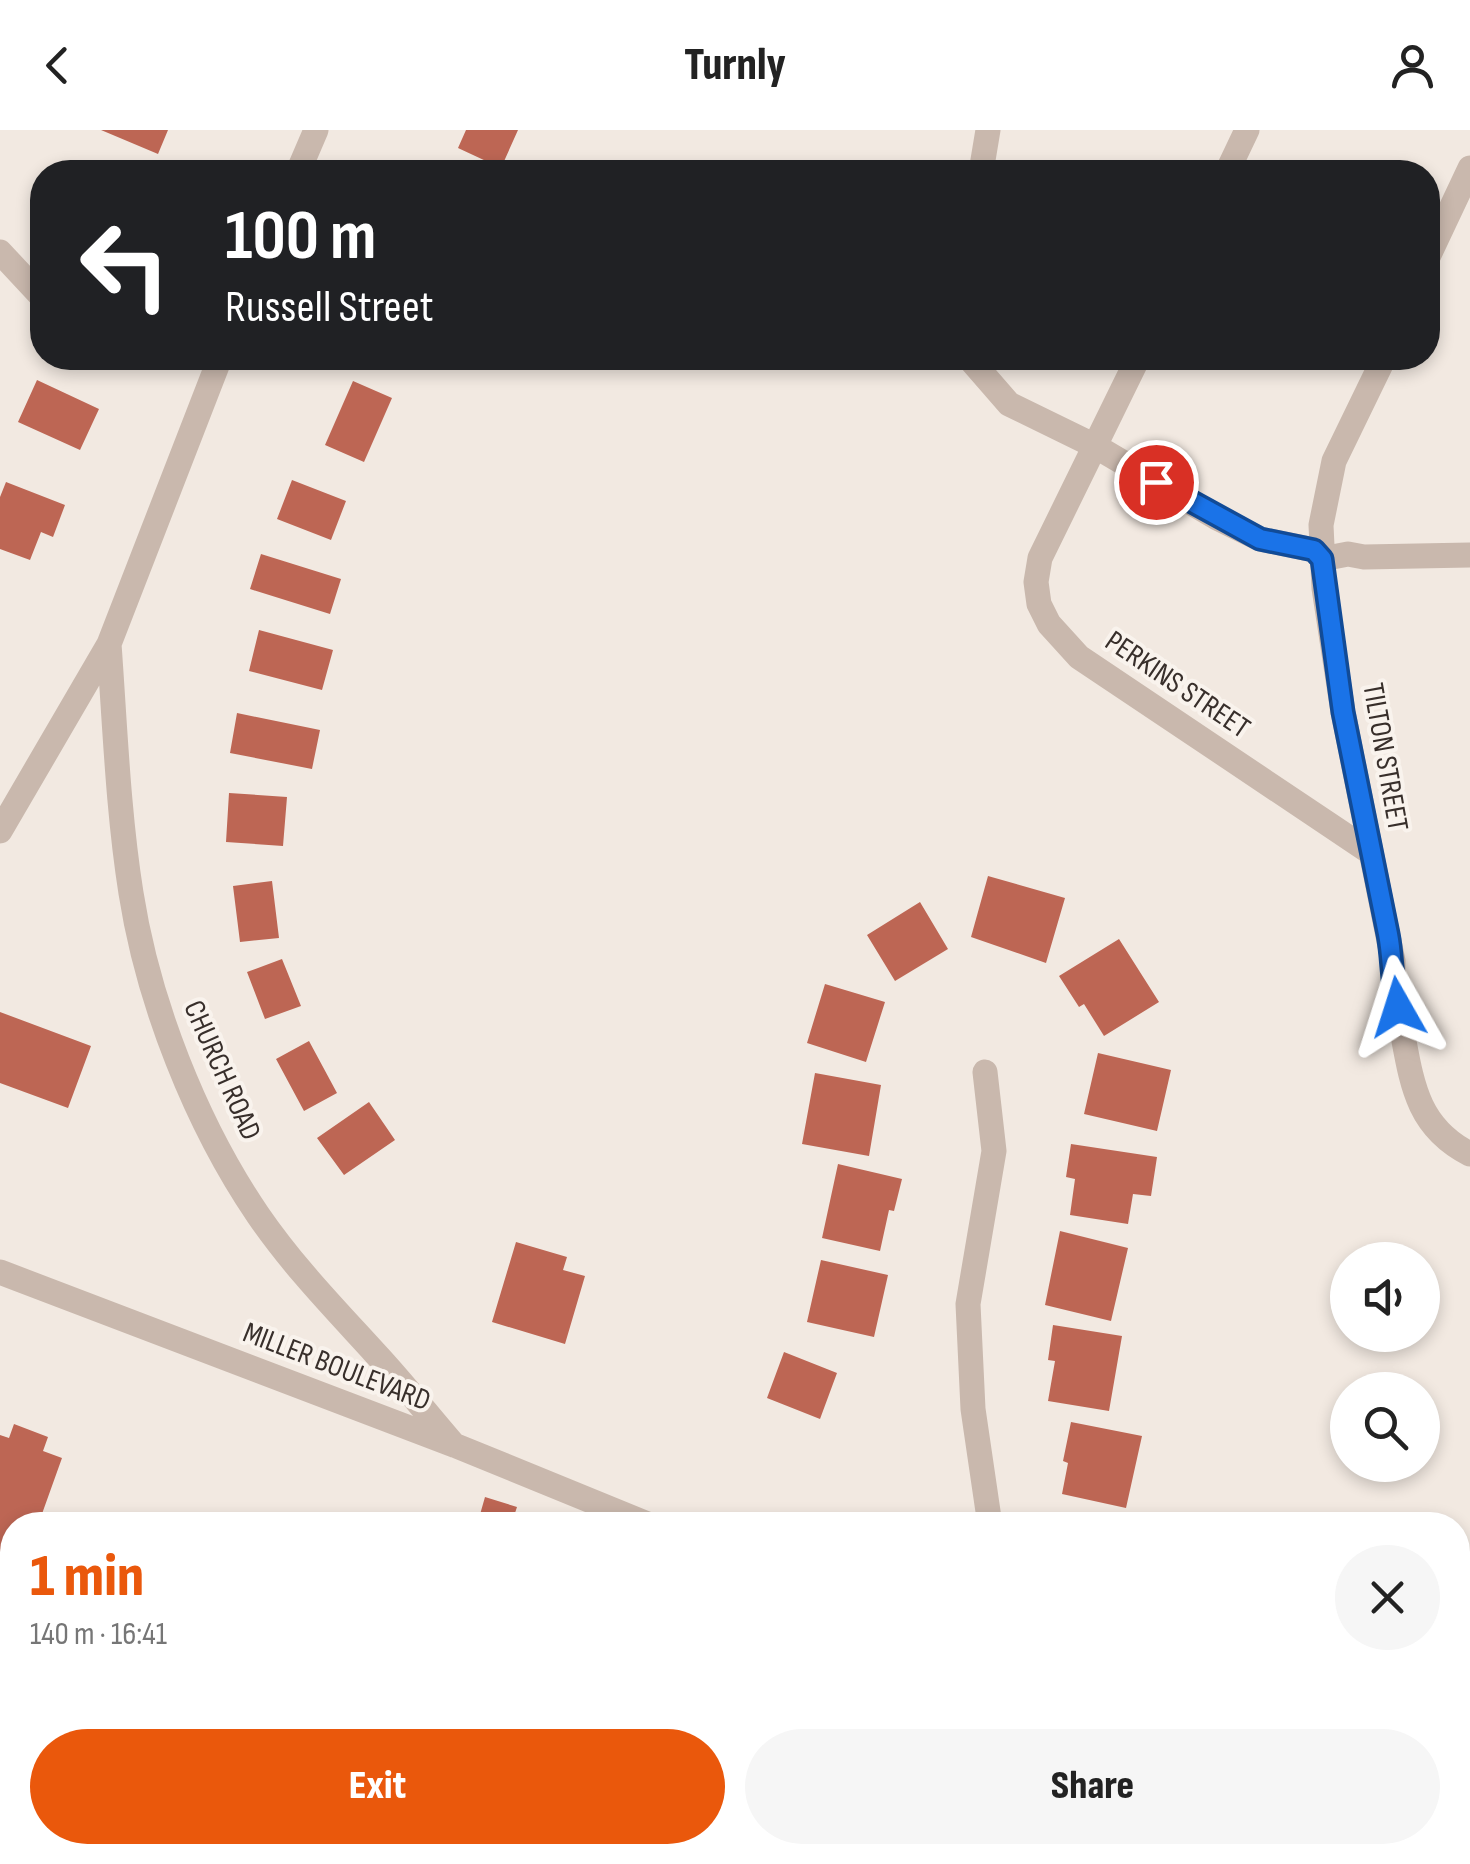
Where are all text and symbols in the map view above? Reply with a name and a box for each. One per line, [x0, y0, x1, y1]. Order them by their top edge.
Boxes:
icon: back [30, 38, 85, 93]
text: Turnly [684, 38, 786, 93]
icon: person [1385, 38, 1440, 93]
text: 100 m [225, 195, 376, 279]
icon: left [60, 200, 190, 330]
text: Russell Street [225, 280, 433, 335]
pin [1114, 440, 1199, 525]
icon: arrive [1129, 455, 1184, 510]
street label: PERKINS STREET [1098, 623, 1257, 746]
street label: TILTON STREET [1354, 680, 1416, 834]
position arrow [1346, 955, 1450, 1059]
street label: CHURCH ROAD [175, 995, 269, 1146]
map controls [1330, 1242, 1440, 1482]
button: sound [1330, 1242, 1440, 1352]
street label: MILLER BOULEVARD [238, 1315, 435, 1419]
button: search [1330, 1372, 1440, 1482]
text: 1 min [30, 1541, 144, 1613]
button: close [1335, 1545, 1440, 1650]
text: 140 m · 16:41 [30, 1615, 167, 1654]
button: Exit [30, 1729, 725, 1844]
button: Share [745, 1729, 1440, 1844]

